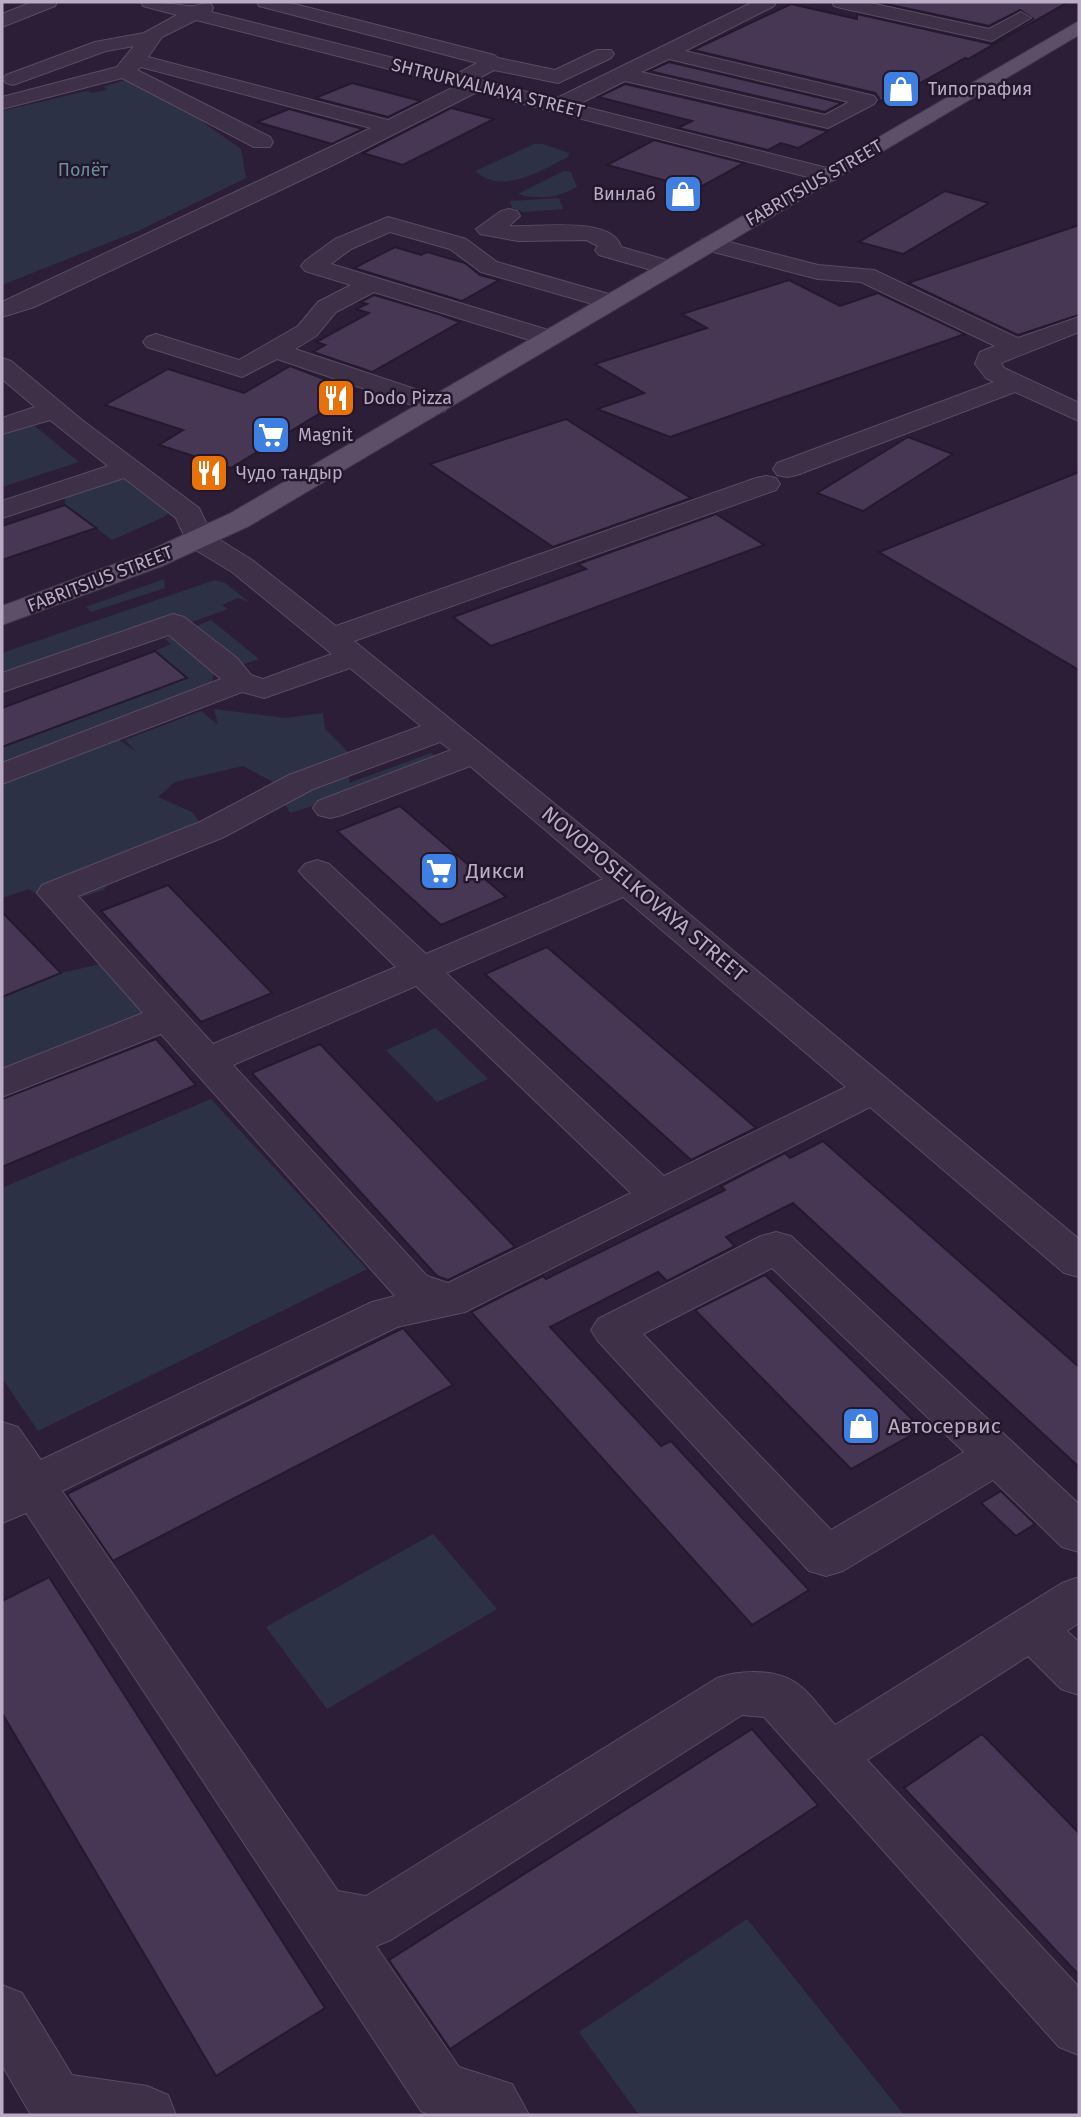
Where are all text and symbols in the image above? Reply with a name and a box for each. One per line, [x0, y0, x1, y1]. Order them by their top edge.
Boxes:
street label: SHTRURVALNAYA STREET [389, 53, 587, 123]
shop icon: Типография [880, 68, 922, 110]
place label: Типография [928, 78, 1032, 100]
street label: FABRITSIUS STREET [742, 135, 887, 231]
park label: Полёт [58, 159, 109, 181]
shop icon: Винлаб [662, 173, 704, 215]
place label: Винлаб [593, 183, 656, 205]
restaurant icon: Dodo Pizza [315, 377, 357, 419]
place label: Dodo Pizza [363, 387, 452, 409]
supermarket icon: Magnit [250, 414, 292, 456]
place label: Magnit [298, 424, 354, 446]
restaurant icon: Чудо тандыр [188, 452, 230, 494]
place label: Чудо тандыр [236, 462, 343, 484]
street label: FABRITSIUS STREET [24, 541, 176, 617]
street label: NOVOPOSELKOVAYA STREET [536, 801, 752, 987]
supermarket icon: Дикси [418, 850, 460, 892]
place label: Дикси [465, 858, 525, 884]
shop icon: Автосервис [840, 1405, 882, 1447]
place label: Автосервис [888, 1413, 1001, 1439]

